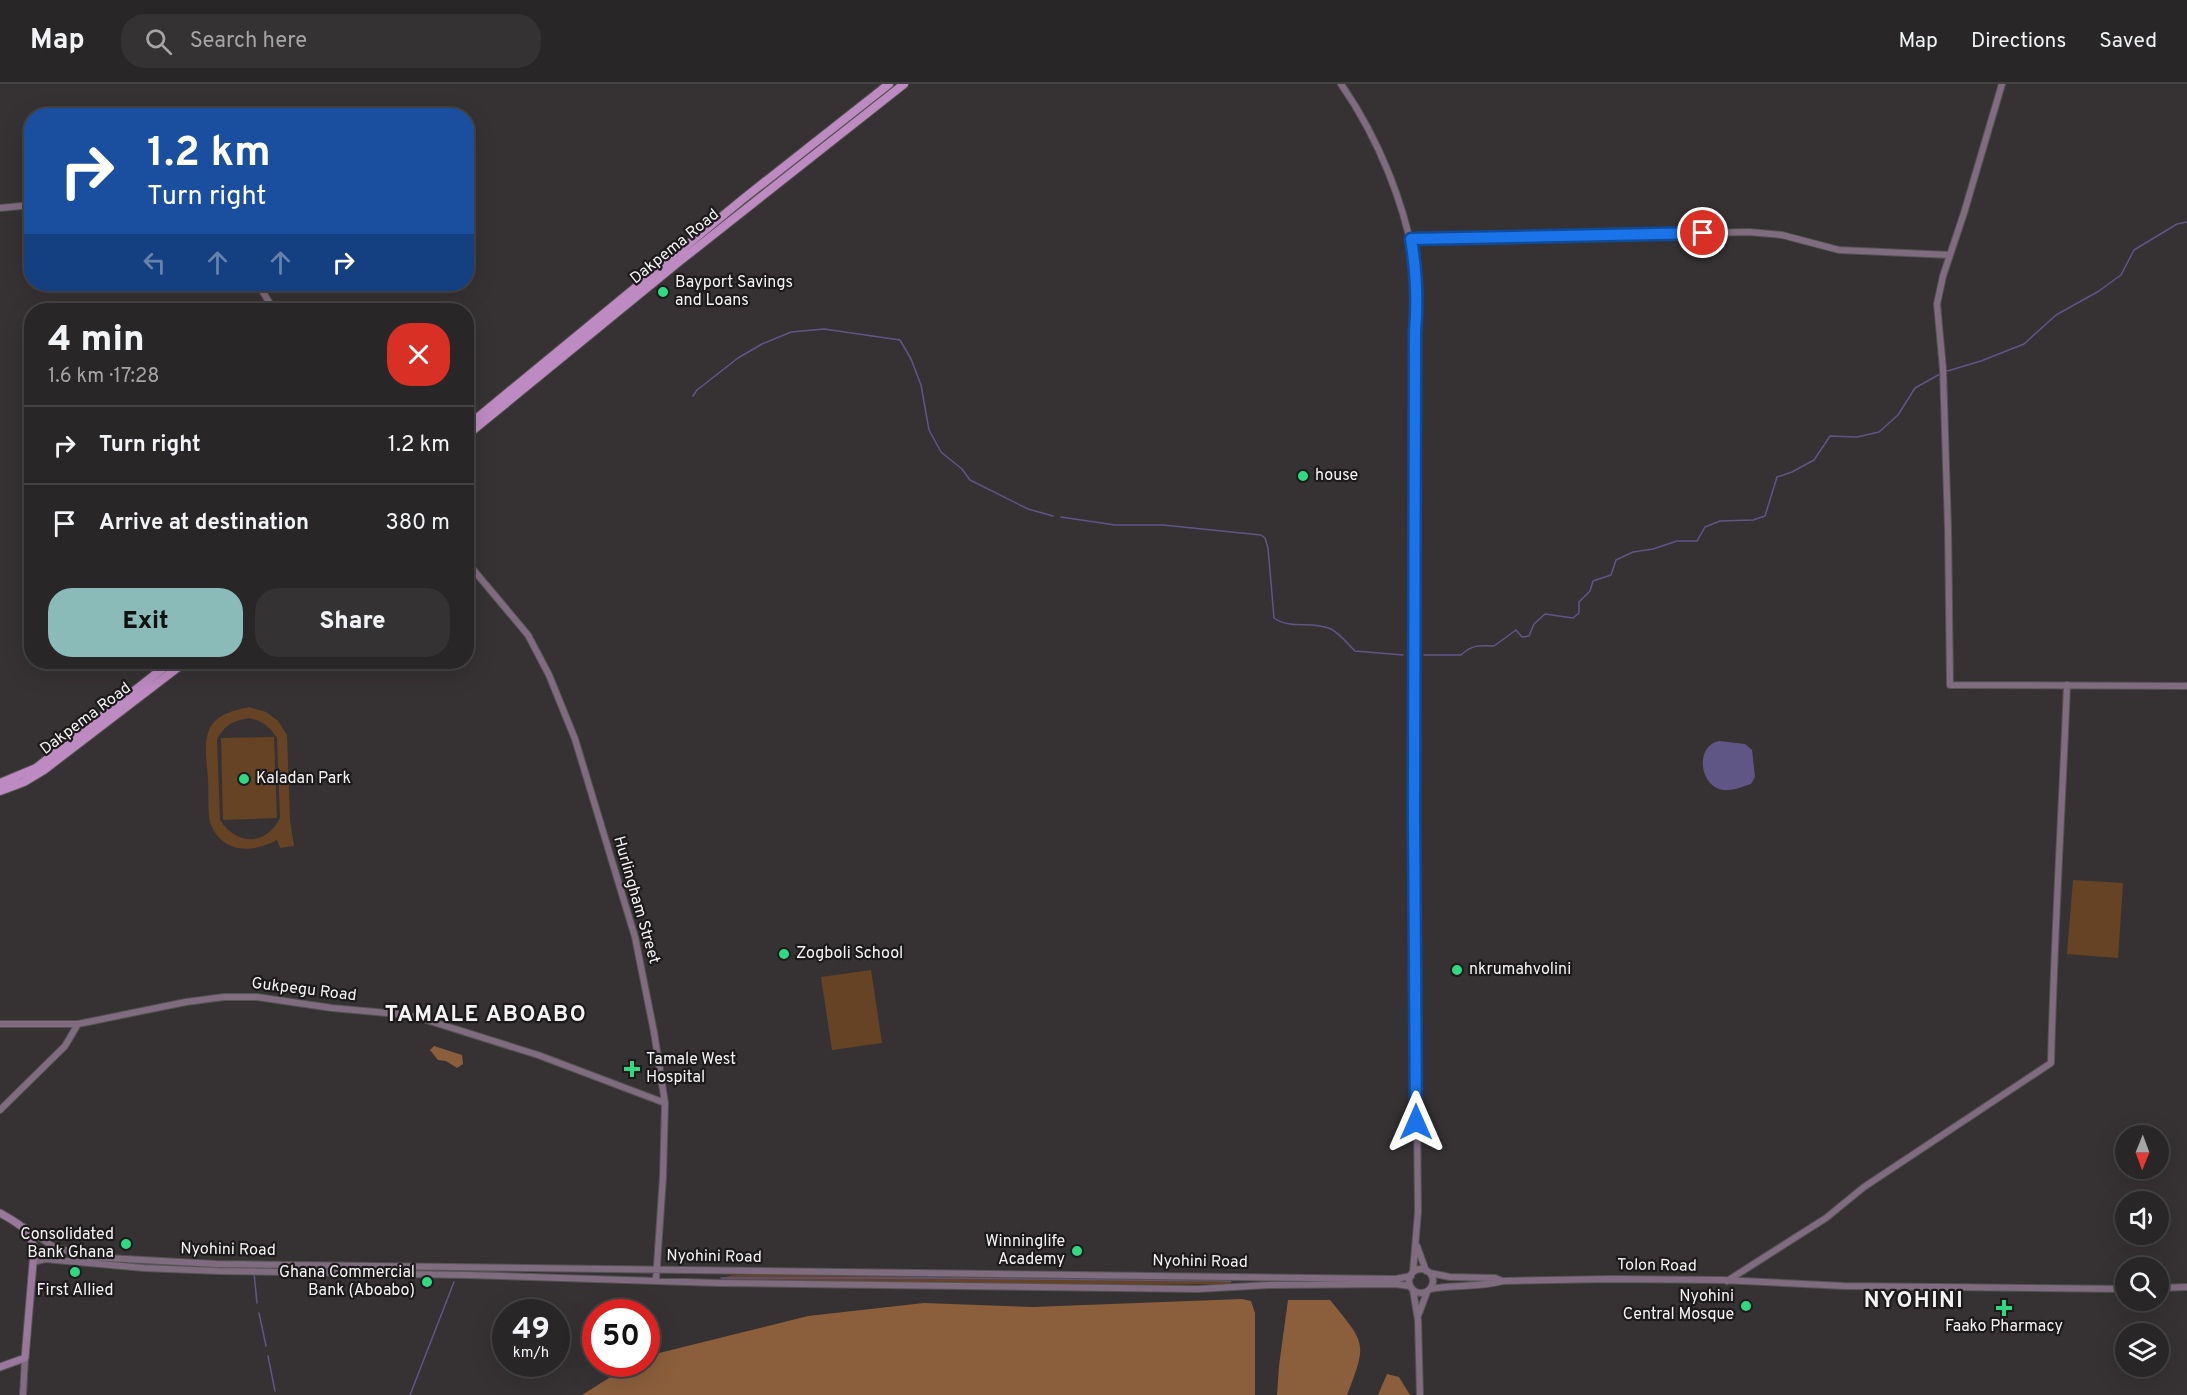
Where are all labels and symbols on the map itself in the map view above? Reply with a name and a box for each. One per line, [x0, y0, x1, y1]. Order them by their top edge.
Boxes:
street label: Dakpema Road [627, 205, 723, 289]
pin [1677, 207, 1728, 258]
place label: Bayport Savings and Loans [675, 273, 793, 311]
marker: Bayport Savings and Loans [656, 285, 670, 299]
place label: house [1315, 466, 1358, 486]
marker: house [1296, 469, 1310, 483]
street label: Dakpema Road [37, 678, 135, 760]
place label: Kaladan Park [256, 769, 351, 789]
marker: Kaladan Park [237, 772, 251, 786]
street label: Hurlingham Street [608, 834, 664, 966]
place label: Zogboli School [796, 944, 903, 964]
marker: Zogboli School [777, 947, 791, 961]
place label: nkrumahvolini [1469, 960, 1571, 980]
marker: nkrumahvolini [1450, 963, 1464, 977]
street label: Gukpegu Road [250, 974, 358, 1006]
district label: TAMALE ABOABO [385, 1002, 587, 1029]
place label: Tamale West Hospital [646, 1050, 736, 1088]
marker: Tamale West Hospital [623, 1060, 641, 1078]
position arrow [1384, 1090, 1448, 1154]
north arrow [2115, 1125, 2169, 1179]
place label: Consolidated Bank Ghana [20, 1225, 114, 1263]
place label: Winninglife Academy [985, 1232, 1065, 1270]
marker: Consolidated Bank Ghana [119, 1237, 133, 1251]
street label: Nyohini Road [180, 1239, 276, 1261]
marker: Winninglife Academy [1070, 1244, 1084, 1258]
street label: Nyohini Road [666, 1246, 762, 1268]
street label: Nyohini Road [1152, 1251, 1248, 1273]
street label: Tolon Road [1617, 1255, 1697, 1277]
place label: Ghana Commercial Bank (Aboabo) [279, 1263, 415, 1301]
marker: First Allied [68, 1265, 82, 1279]
marker: Ghana Commercial Bank (Aboabo) [420, 1275, 434, 1289]
place label: First Allied [37, 1281, 113, 1301]
place label: Nyohini Central Mosque [1623, 1287, 1734, 1325]
district label: NYOHINI [1864, 1288, 1964, 1315]
speed limit sign: 50 [582, 1299, 660, 1377]
marker: Nyohini Central Mosque [1739, 1299, 1753, 1313]
marker: Faako Pharmacy [1997, 1301, 2011, 1315]
place label: Faako Pharmacy [1945, 1317, 2063, 1337]

